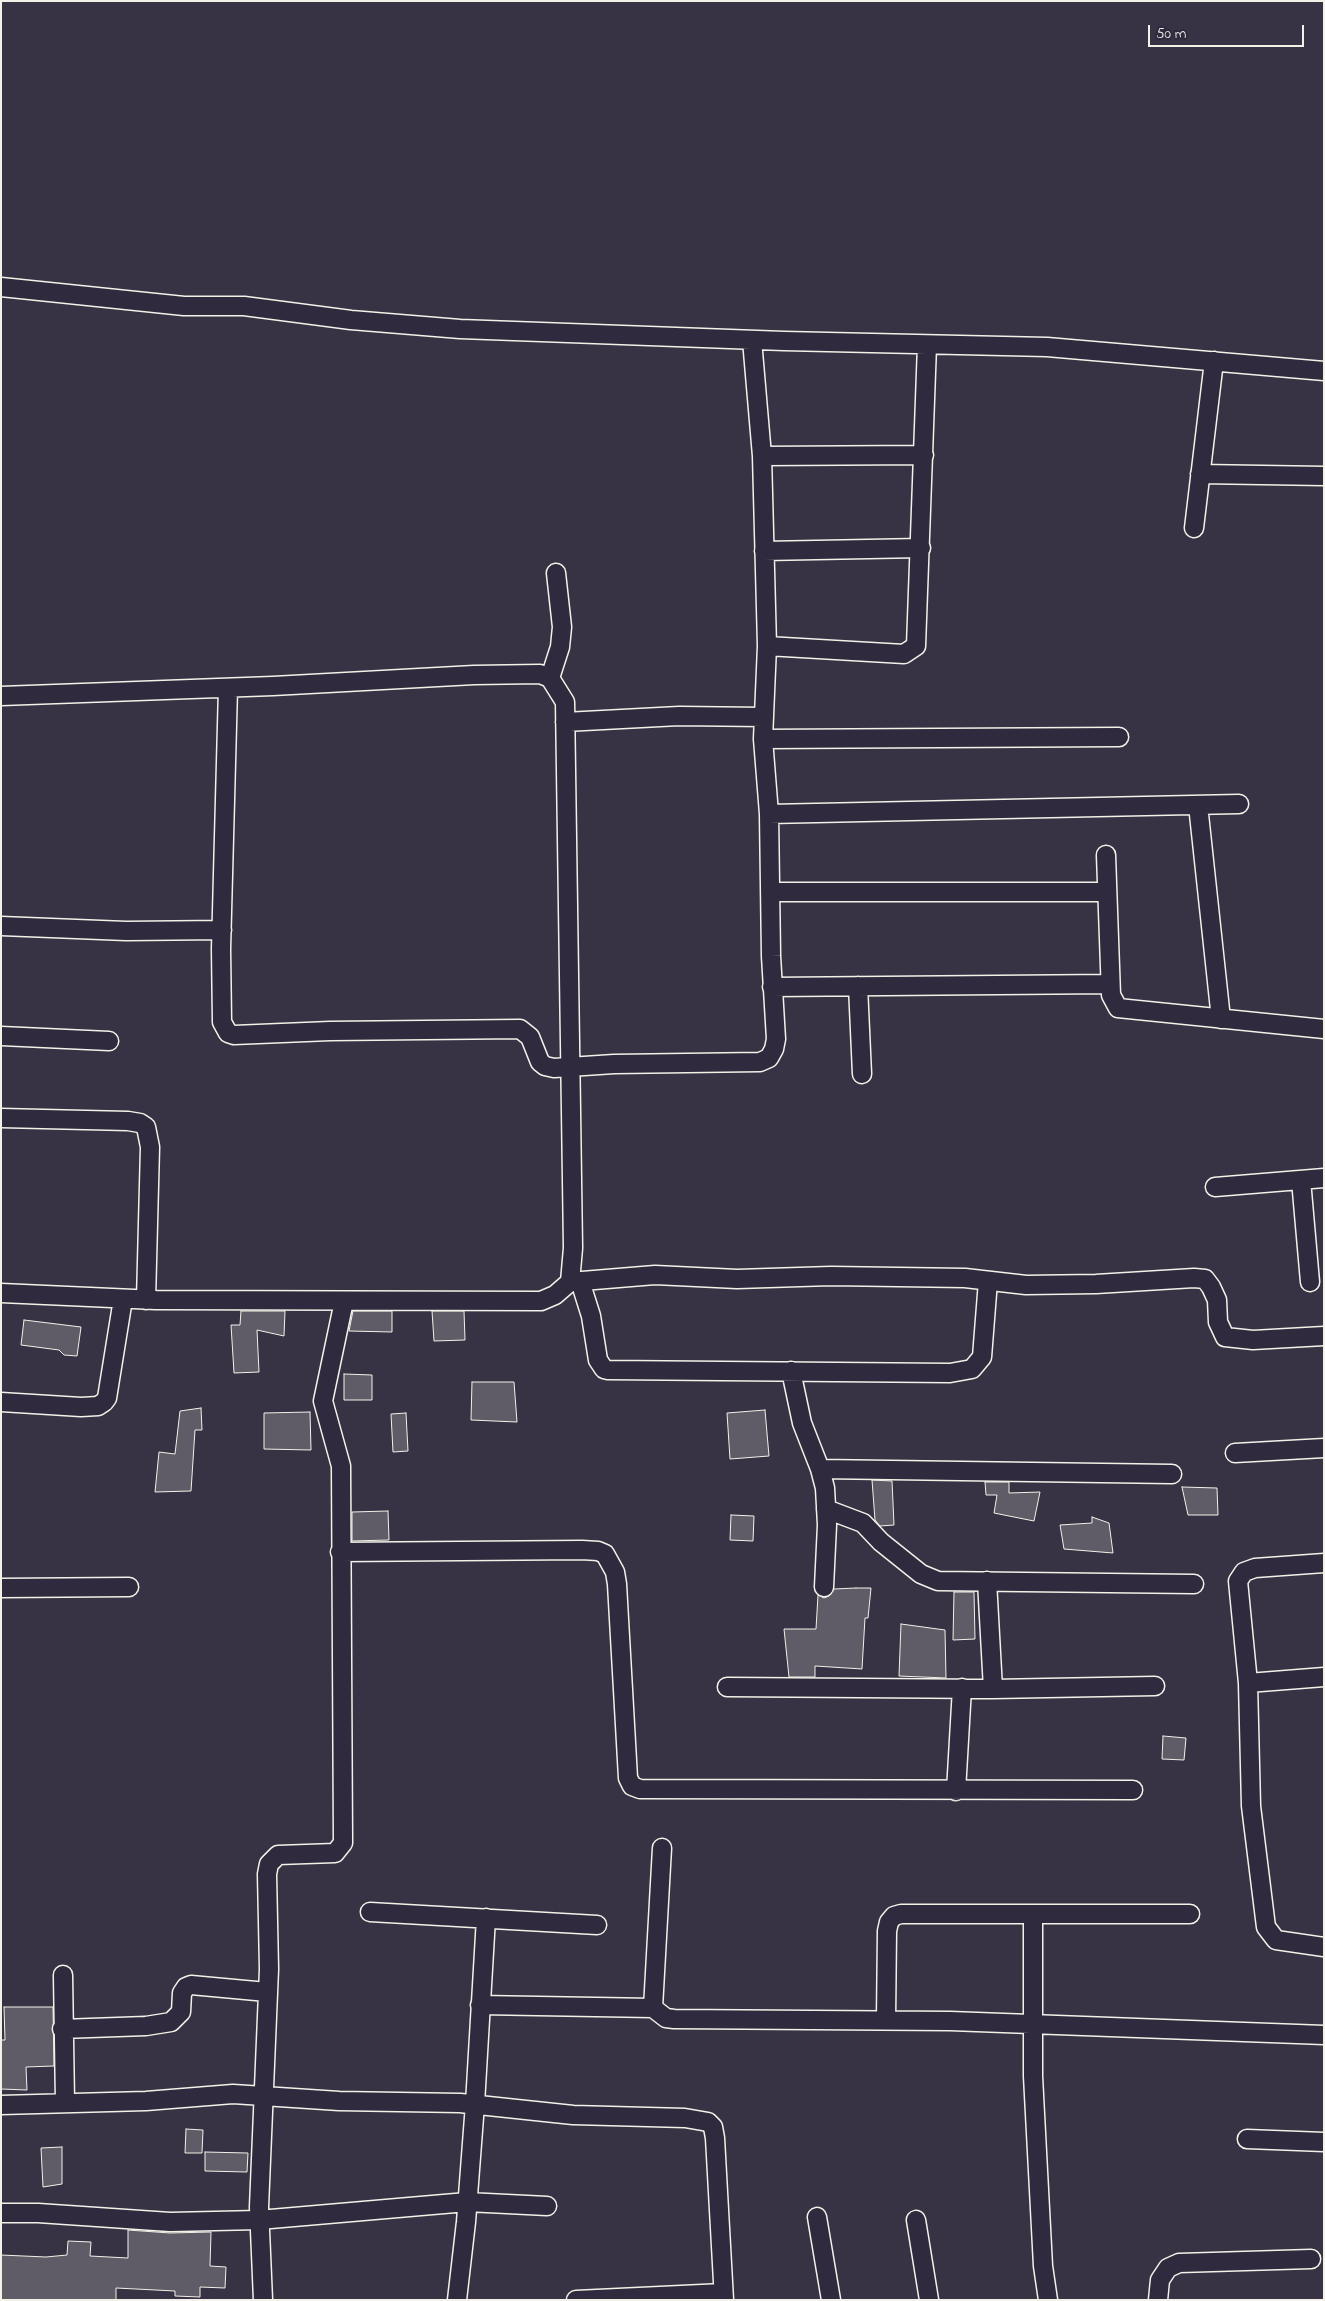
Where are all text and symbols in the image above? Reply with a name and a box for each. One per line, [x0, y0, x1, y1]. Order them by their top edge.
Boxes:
scale bar [1150, 15, 1306, 47]
text: 50 m [1156, 23, 1186, 45]

